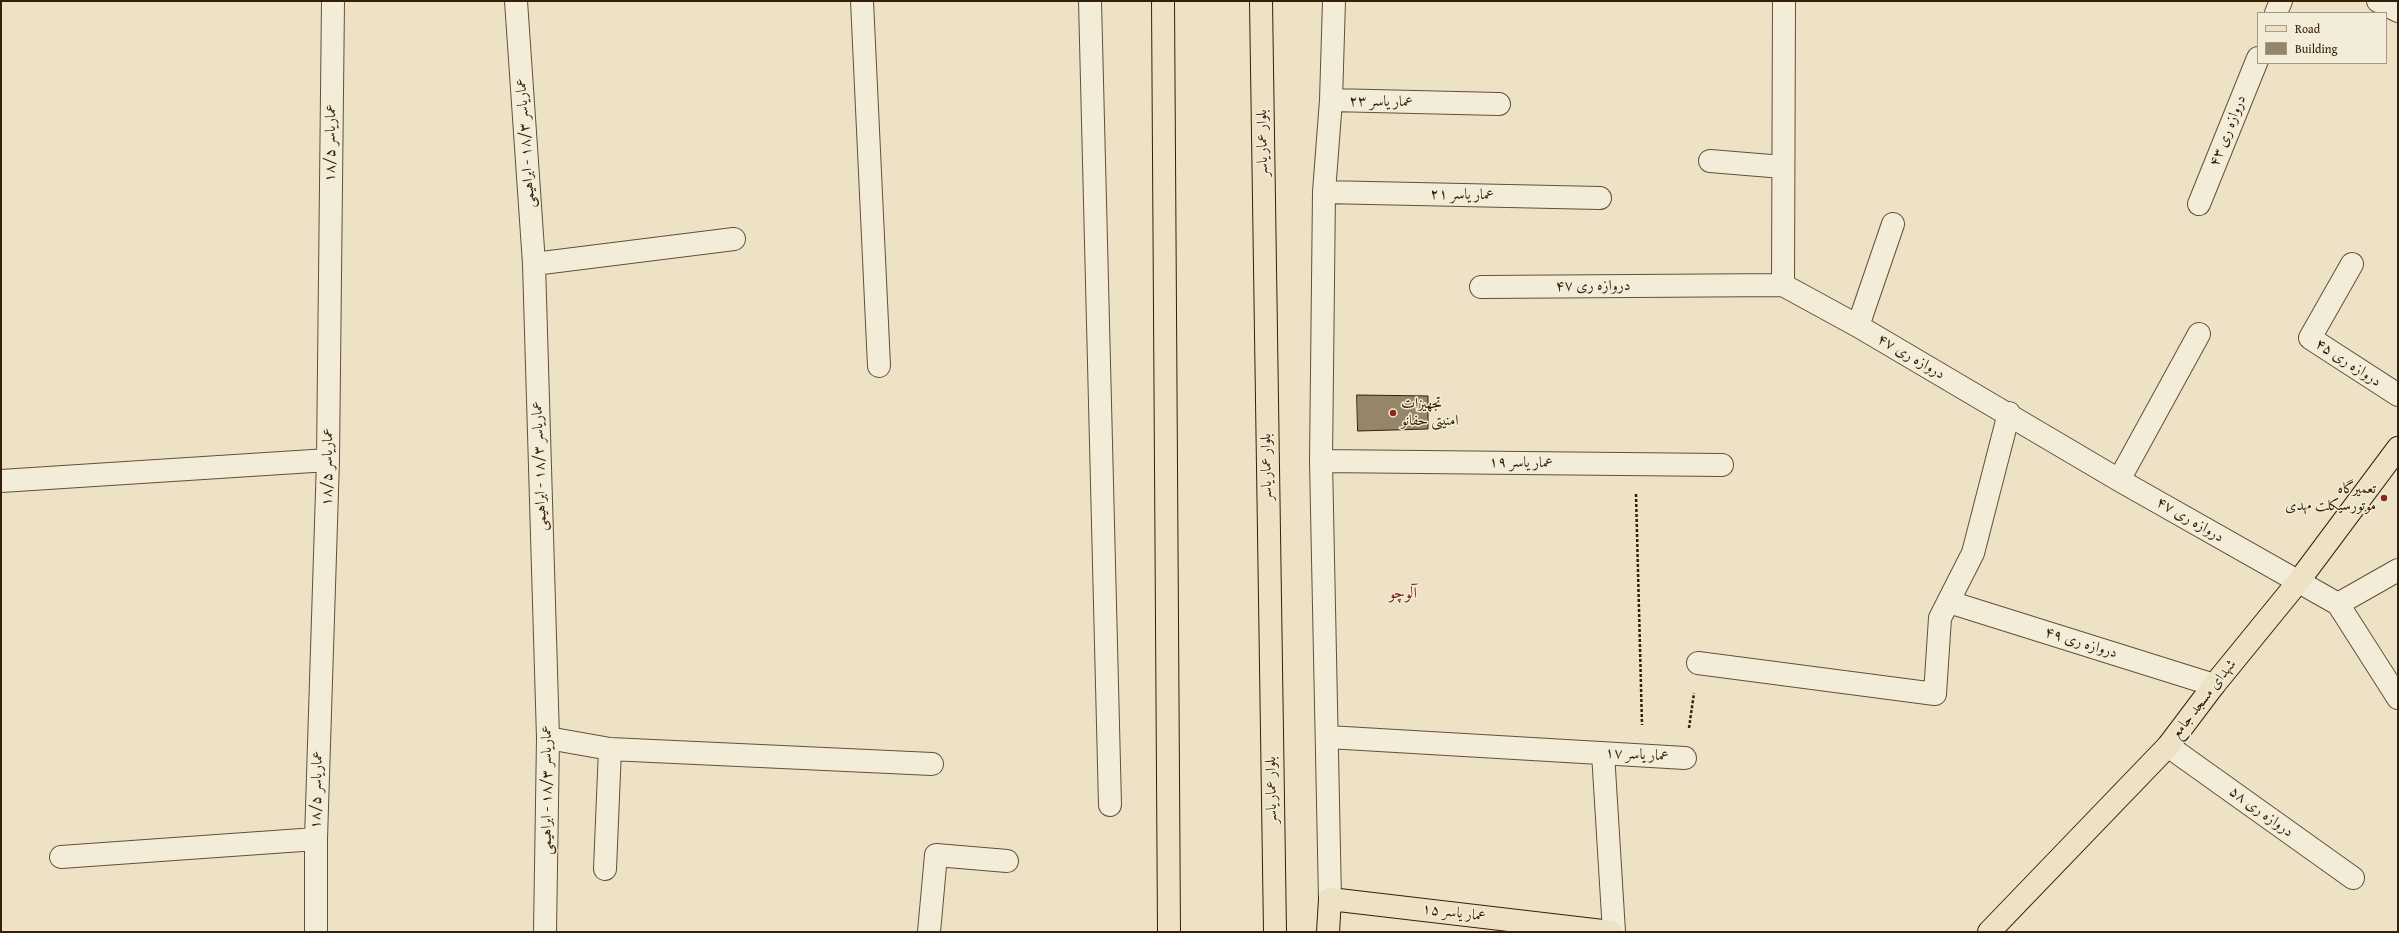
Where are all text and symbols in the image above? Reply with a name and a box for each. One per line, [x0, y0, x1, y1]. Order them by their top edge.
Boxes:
legend [2257, 12, 2387, 64]
text: Road [2295, 20, 2320, 37]
text: Building [2295, 40, 2338, 57]
street label: عماریاسر ۱۸/۳ - ابراهیمی [512, 78, 540, 208]
street label: عمار یاسر ۲۳ [1349, 92, 1413, 112]
street label: دروازه ری ۴۳ [2206, 93, 2250, 169]
street label: عماریاسر ۱۸/۵ [321, 104, 341, 182]
street label: بلوار عمار یاسر [1253, 109, 1273, 177]
street label: عمار یاسر ۲۱ [1430, 185, 1494, 205]
street label: دروازه ری ۴۷ [1555, 277, 1631, 295]
street label: دروازه ری ۴۷ [1874, 330, 1948, 384]
street label: دروازه ری ۴۵ [2312, 335, 2384, 391]
place label: تجهیزات امنیتی حفانو [1401, 395, 1459, 430]
street label: عماریاسر ۱۸/۳ - ابراهیمی [529, 401, 551, 531]
marker: تجهیزات امنیتی حفانو [1388, 408, 1398, 418]
street label: عماریاسر ۱۸/۵ [318, 428, 338, 506]
street label: بلوار عمار یاسر [1257, 433, 1277, 501]
street label: عمار یاسر ۱۹ [1489, 453, 1553, 473]
place label: تعمیرگاه موتورسیکلت مهدی [2285, 480, 2376, 515]
street label: دروازه ری ۴۷ [2153, 493, 2227, 547]
marker: تعمیرگاه موتورسیکلت مهدی [2379, 493, 2389, 503]
district label: آلوچو [1389, 584, 1417, 604]
street label: دروازه ری ۴۹ [2042, 623, 2120, 663]
street label: شهدای مسجد جامع [2167, 656, 2241, 742]
street label: عماریاسر ۱۸/۳ - ابراهیمی [538, 725, 556, 855]
street label: عمار یاسر ۱۷ [1605, 744, 1669, 766]
street label: عماریاسر ۱۸/۵ [307, 751, 327, 829]
street label: بلوار عمار یاسر [1262, 756, 1282, 824]
street label: دروازه ری ۵۸ [2225, 783, 2297, 841]
street label: عمار یاسر ۱۵ [1421, 900, 1487, 926]

